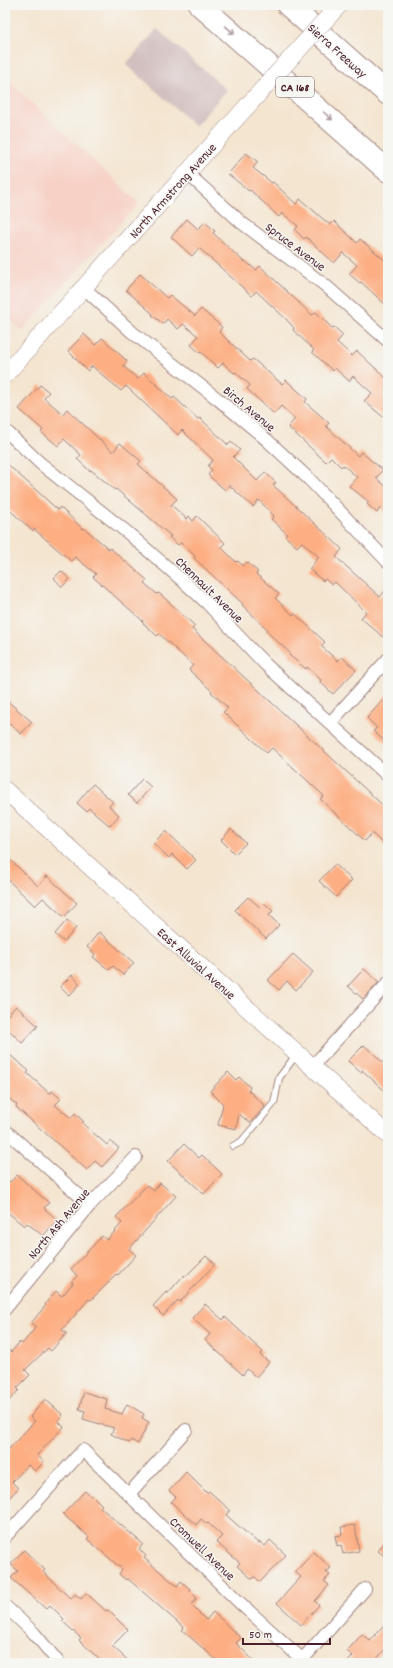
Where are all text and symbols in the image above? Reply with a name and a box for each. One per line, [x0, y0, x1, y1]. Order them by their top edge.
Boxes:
street label: Sierra Freeway [302, 20, 371, 84]
one-way arrow [225, 26, 235, 35]
road number: CA 168 [276, 77, 314, 97]
one-way arrow [322, 112, 333, 121]
street label: North Armstrong Avenue [126, 140, 222, 244]
street label: Spruce Avenue [260, 219, 329, 277]
street label: Birch Avenue [218, 382, 279, 438]
street label: Chennault Avenue [170, 553, 247, 628]
street label: East Alluvial Avenue [152, 924, 239, 1005]
street label: North Ash Avenue [24, 1185, 96, 1264]
street label: Cromwell Avenue [164, 1514, 239, 1586]
scale bar [243, 1620, 330, 1646]
text: 50 m [249, 1627, 272, 1644]

